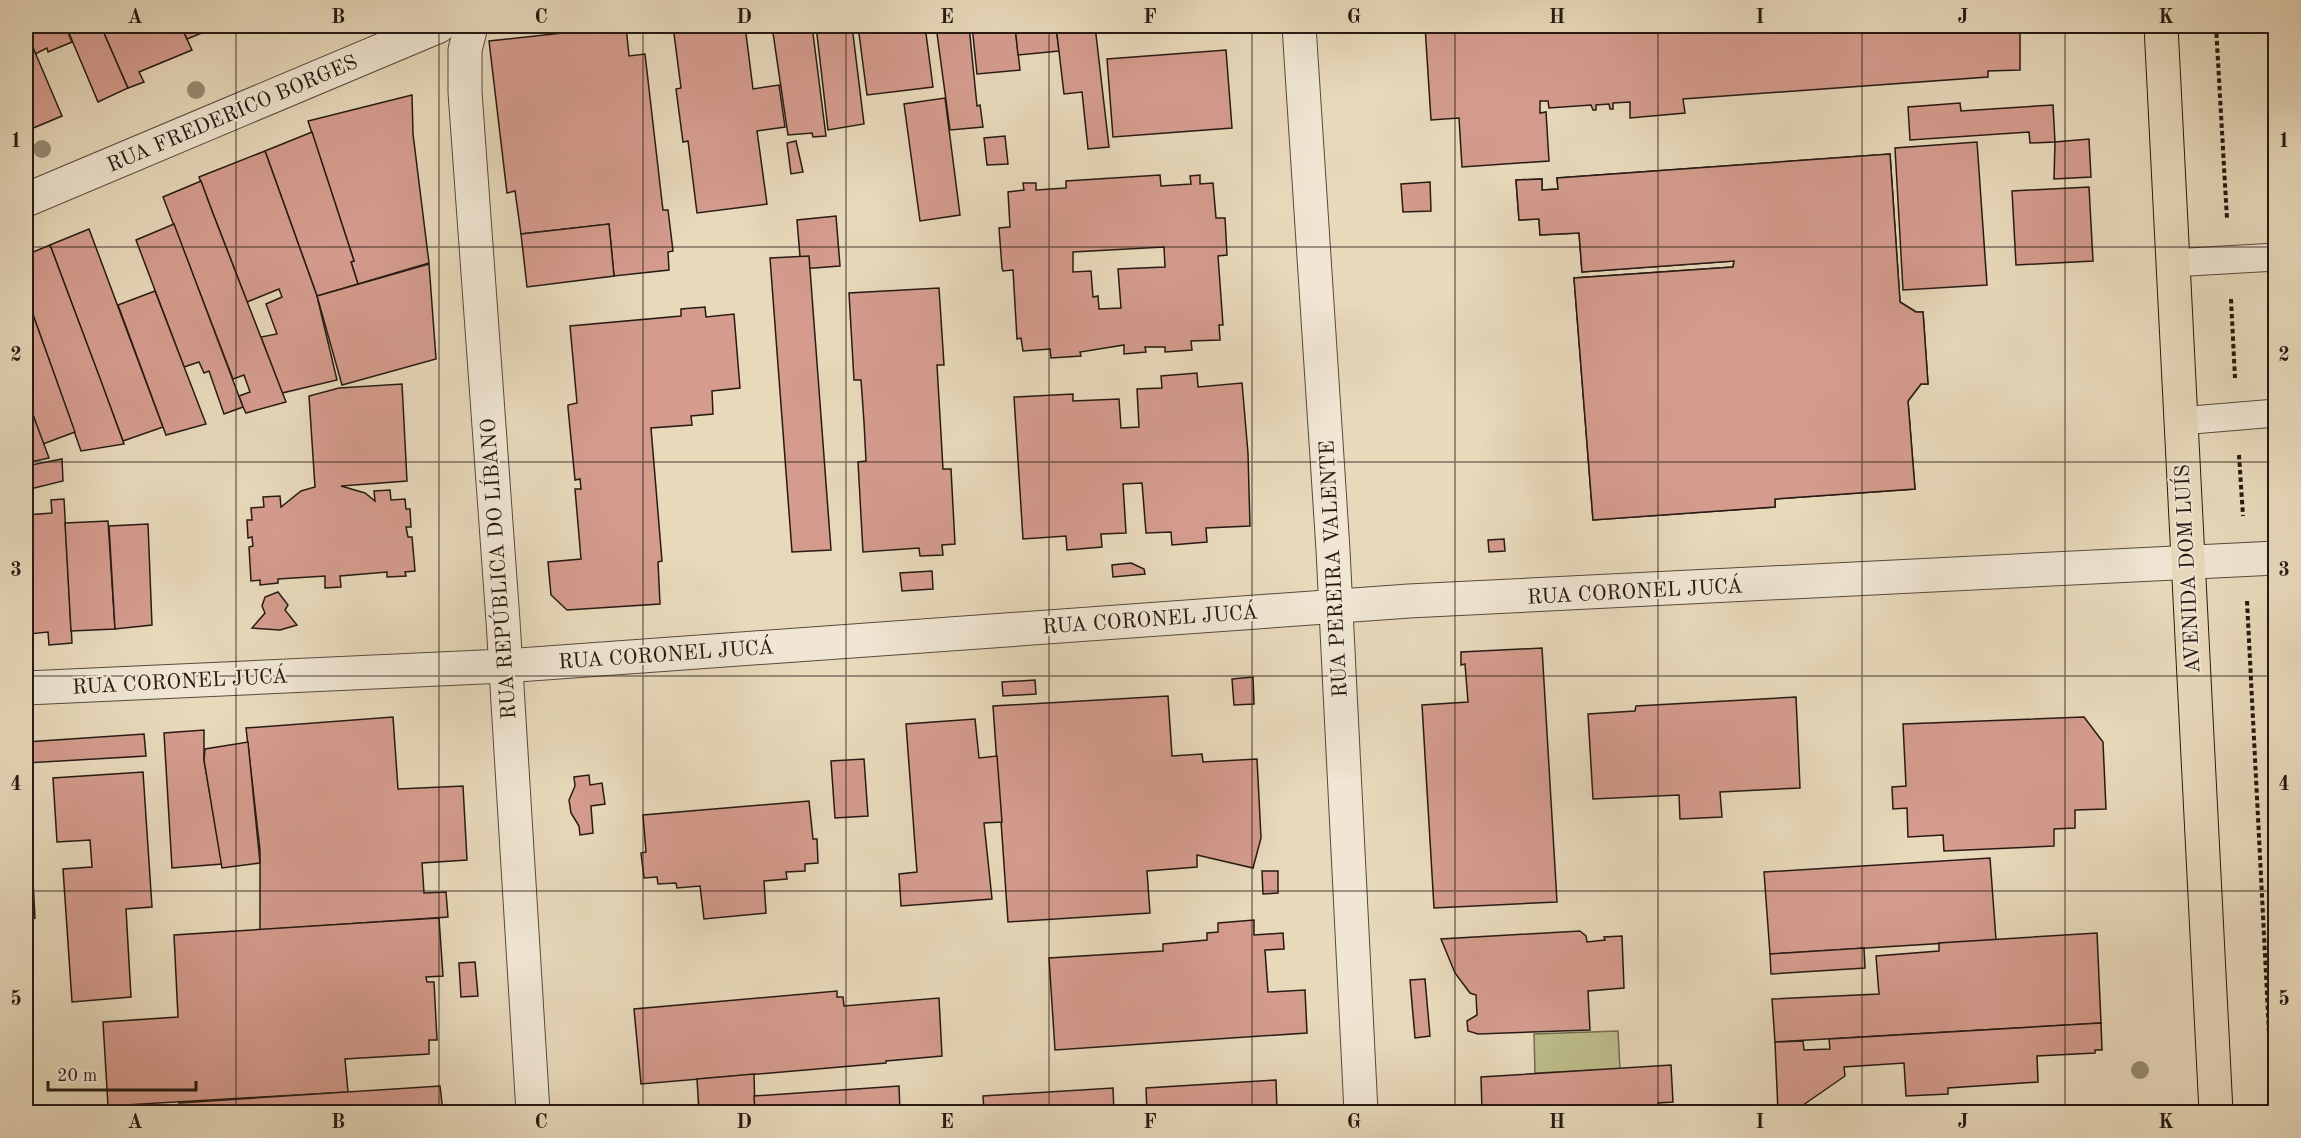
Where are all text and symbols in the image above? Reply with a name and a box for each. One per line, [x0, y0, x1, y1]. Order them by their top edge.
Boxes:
text: A [127, 8, 143, 28]
text: B [331, 8, 345, 28]
text: C [534, 8, 548, 28]
text: D [736, 8, 752, 28]
text: E [940, 8, 954, 28]
text: F [1143, 8, 1157, 28]
text: G [1347, 8, 1361, 28]
text: H [1549, 8, 1565, 28]
text: I [1756, 8, 1764, 28]
text: J [1958, 8, 1969, 28]
text: K [2158, 8, 2174, 28]
street label: RUA FREDERICO BORGES [104, 52, 361, 177]
text: 1 [10, 132, 22, 152]
text: 1 [2278, 132, 2290, 152]
text: 2 [10, 346, 22, 366]
text: 2 [2278, 346, 2290, 366]
street label: RUA REPÚBLICA DO LÍBANO [474, 418, 521, 721]
street label: RUA PEREIRA VALENTE [1317, 440, 1352, 698]
street label: AVENIDA DOM LUÍS [2169, 464, 2204, 674]
text: 3 [10, 561, 22, 581]
text: 3 [2278, 561, 2290, 581]
street label: RUA CORONEL JUCÁ [1527, 572, 1743, 609]
street label: RUA CORONEL JUCÁ [1041, 599, 1258, 638]
street label: RUA CORONEL JUCÁ [557, 634, 774, 673]
street label: RUA CORONEL JUCÁ [72, 662, 288, 699]
text: 4 [10, 775, 22, 795]
text: 4 [2278, 775, 2290, 795]
text: 5 [10, 989, 22, 1010]
text: 5 [2278, 989, 2290, 1010]
scale bar [48, 1054, 196, 1092]
text: 20 m [57, 1067, 97, 1085]
text: A [127, 1113, 143, 1133]
text: B [331, 1113, 345, 1133]
text: C [534, 1113, 548, 1133]
text: D [736, 1113, 752, 1133]
text: E [940, 1113, 954, 1133]
text: F [1143, 1113, 1157, 1133]
text: G [1347, 1113, 1361, 1133]
text: H [1549, 1113, 1565, 1133]
text: I [1756, 1113, 1764, 1133]
text: J [1958, 1113, 1969, 1133]
text: K [2158, 1113, 2174, 1133]

